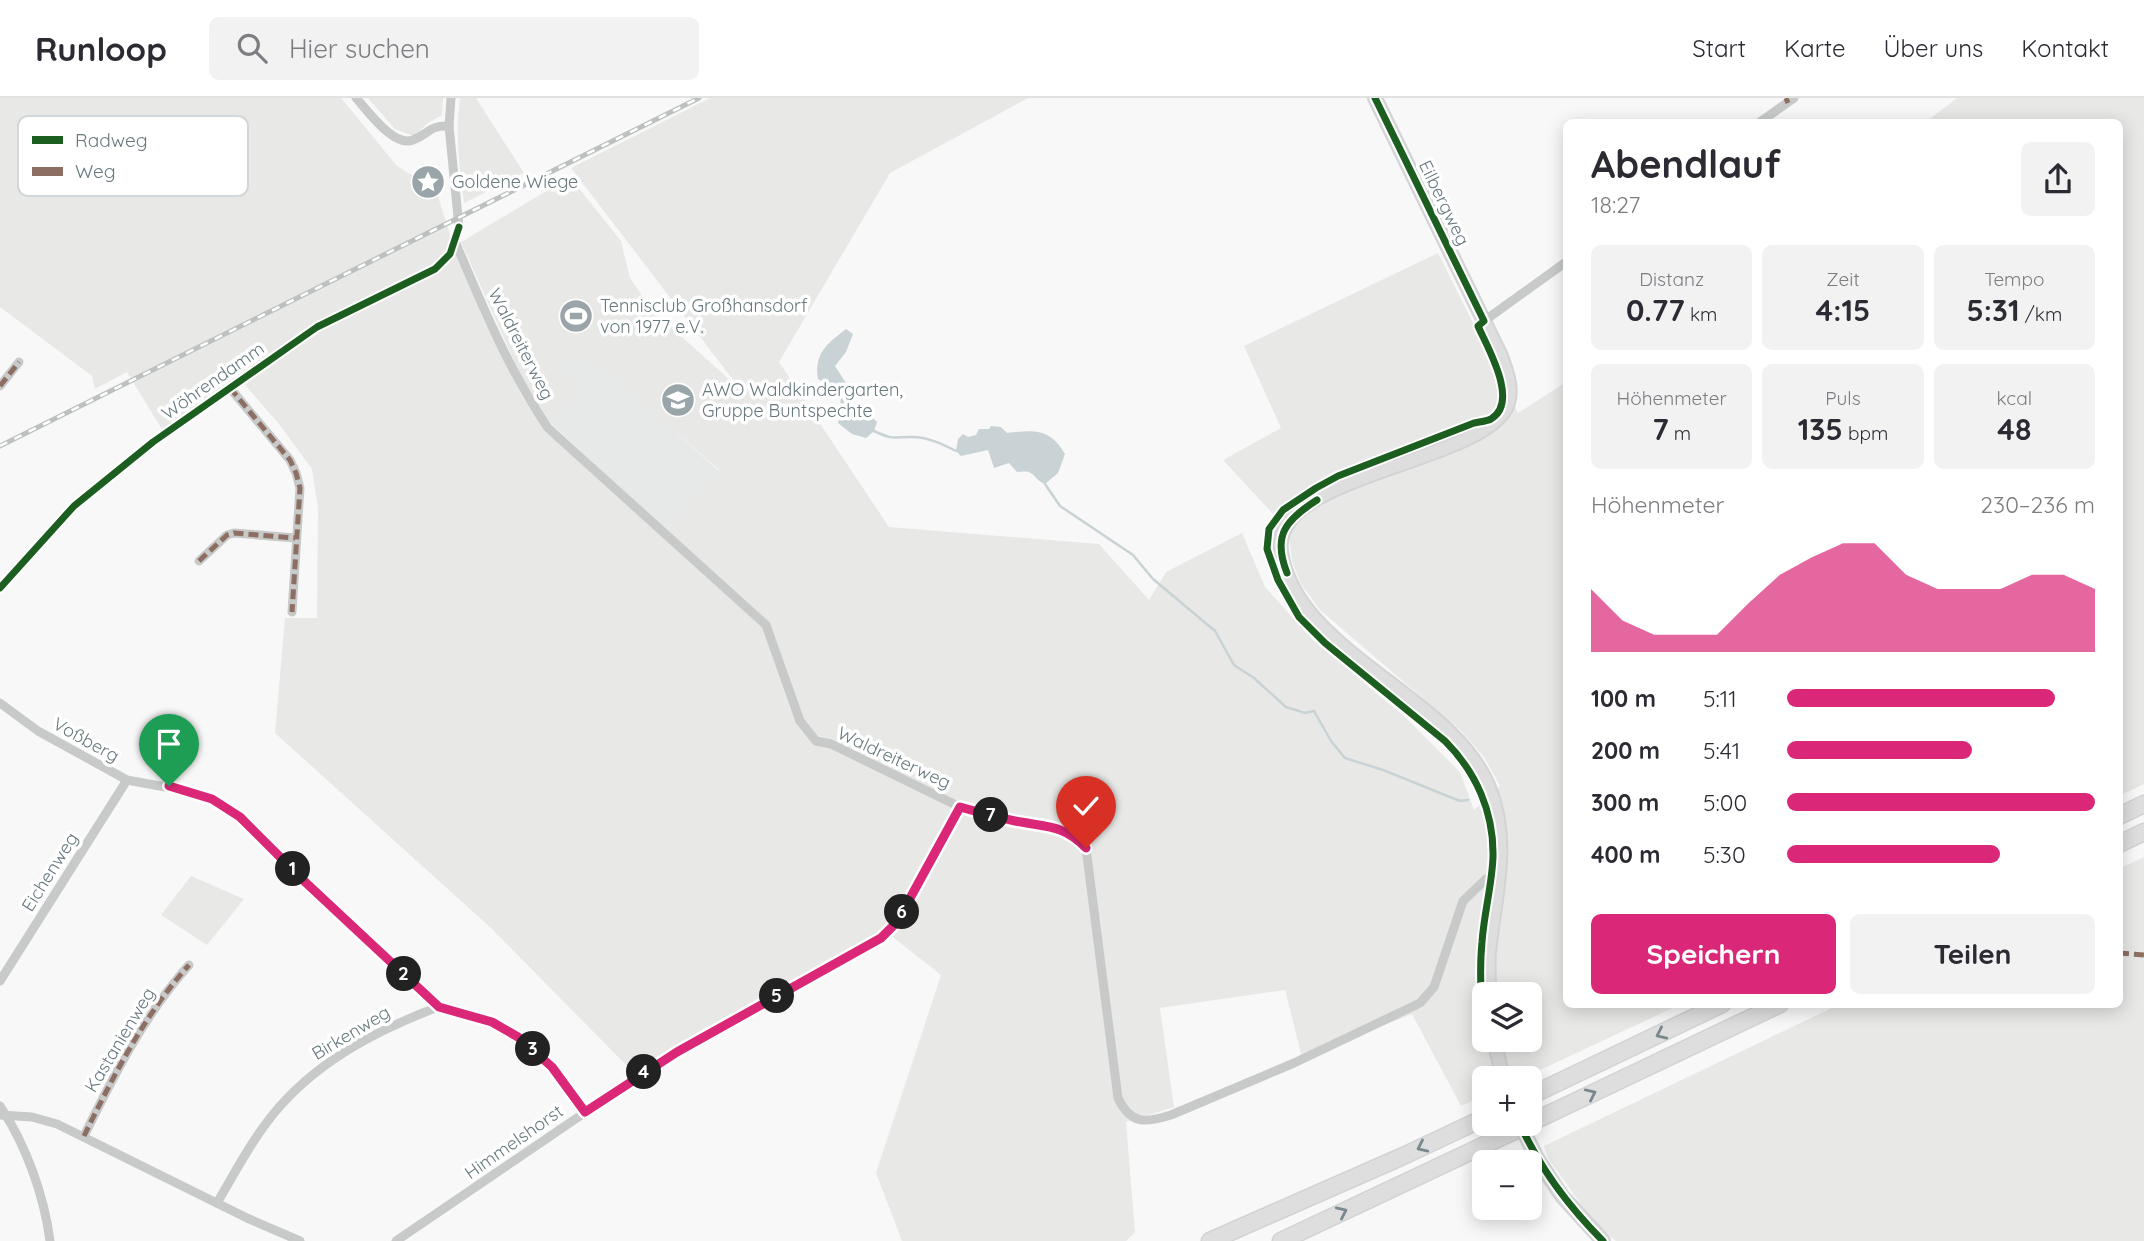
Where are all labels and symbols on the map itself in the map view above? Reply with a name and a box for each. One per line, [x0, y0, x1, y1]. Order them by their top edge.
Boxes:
legend [18, 116, 248, 196]
text: Radweg [75, 128, 148, 152]
street label: Eilbergweg [1414, 156, 1475, 249]
text: Weg [75, 159, 116, 183]
place icon: Goldene Wiege [409, 163, 447, 201]
place label: Goldene Wiege [452, 170, 578, 193]
street label: Waldreiterweg [483, 284, 559, 404]
place label: Tennisclub Großhansdorf von 1977 e.V. [600, 294, 808, 338]
sports icon: Tennisclub Großhansdorf von 1977 e.V. [557, 297, 595, 335]
street label: Wöhrendamm [157, 337, 269, 424]
place label: AWO Waldkindergarten, Gruppe Buntspechte [702, 378, 903, 422]
school or university icon: AWO Waldkindergarten, Gruppe Buntspechte [659, 381, 697, 419]
street label: Voßberg [49, 712, 123, 767]
pin [139, 714, 199, 786]
street label: Waldreiterweg [834, 721, 955, 794]
pin [1056, 776, 1116, 848]
pin: 7 [974, 798, 1009, 832]
street label: Eichenweg [16, 828, 83, 916]
pin: 1 [276, 852, 310, 886]
pin: 6 [884, 894, 920, 930]
pin: 2 [386, 956, 422, 992]
pin: 5 [760, 978, 794, 1014]
street label: Kastanienweg [79, 983, 160, 1096]
street label: Birkenweg [307, 1000, 394, 1065]
one-way arrow [1655, 1026, 1668, 1040]
pin: 3 [516, 1032, 550, 1066]
pin: 4 [626, 1054, 662, 1090]
one-way arrow [1584, 1088, 1596, 1102]
street label: Himmelshorst [460, 1099, 567, 1184]
one-way arrow [1417, 1139, 1429, 1153]
one-way arrow [1335, 1206, 1347, 1220]

